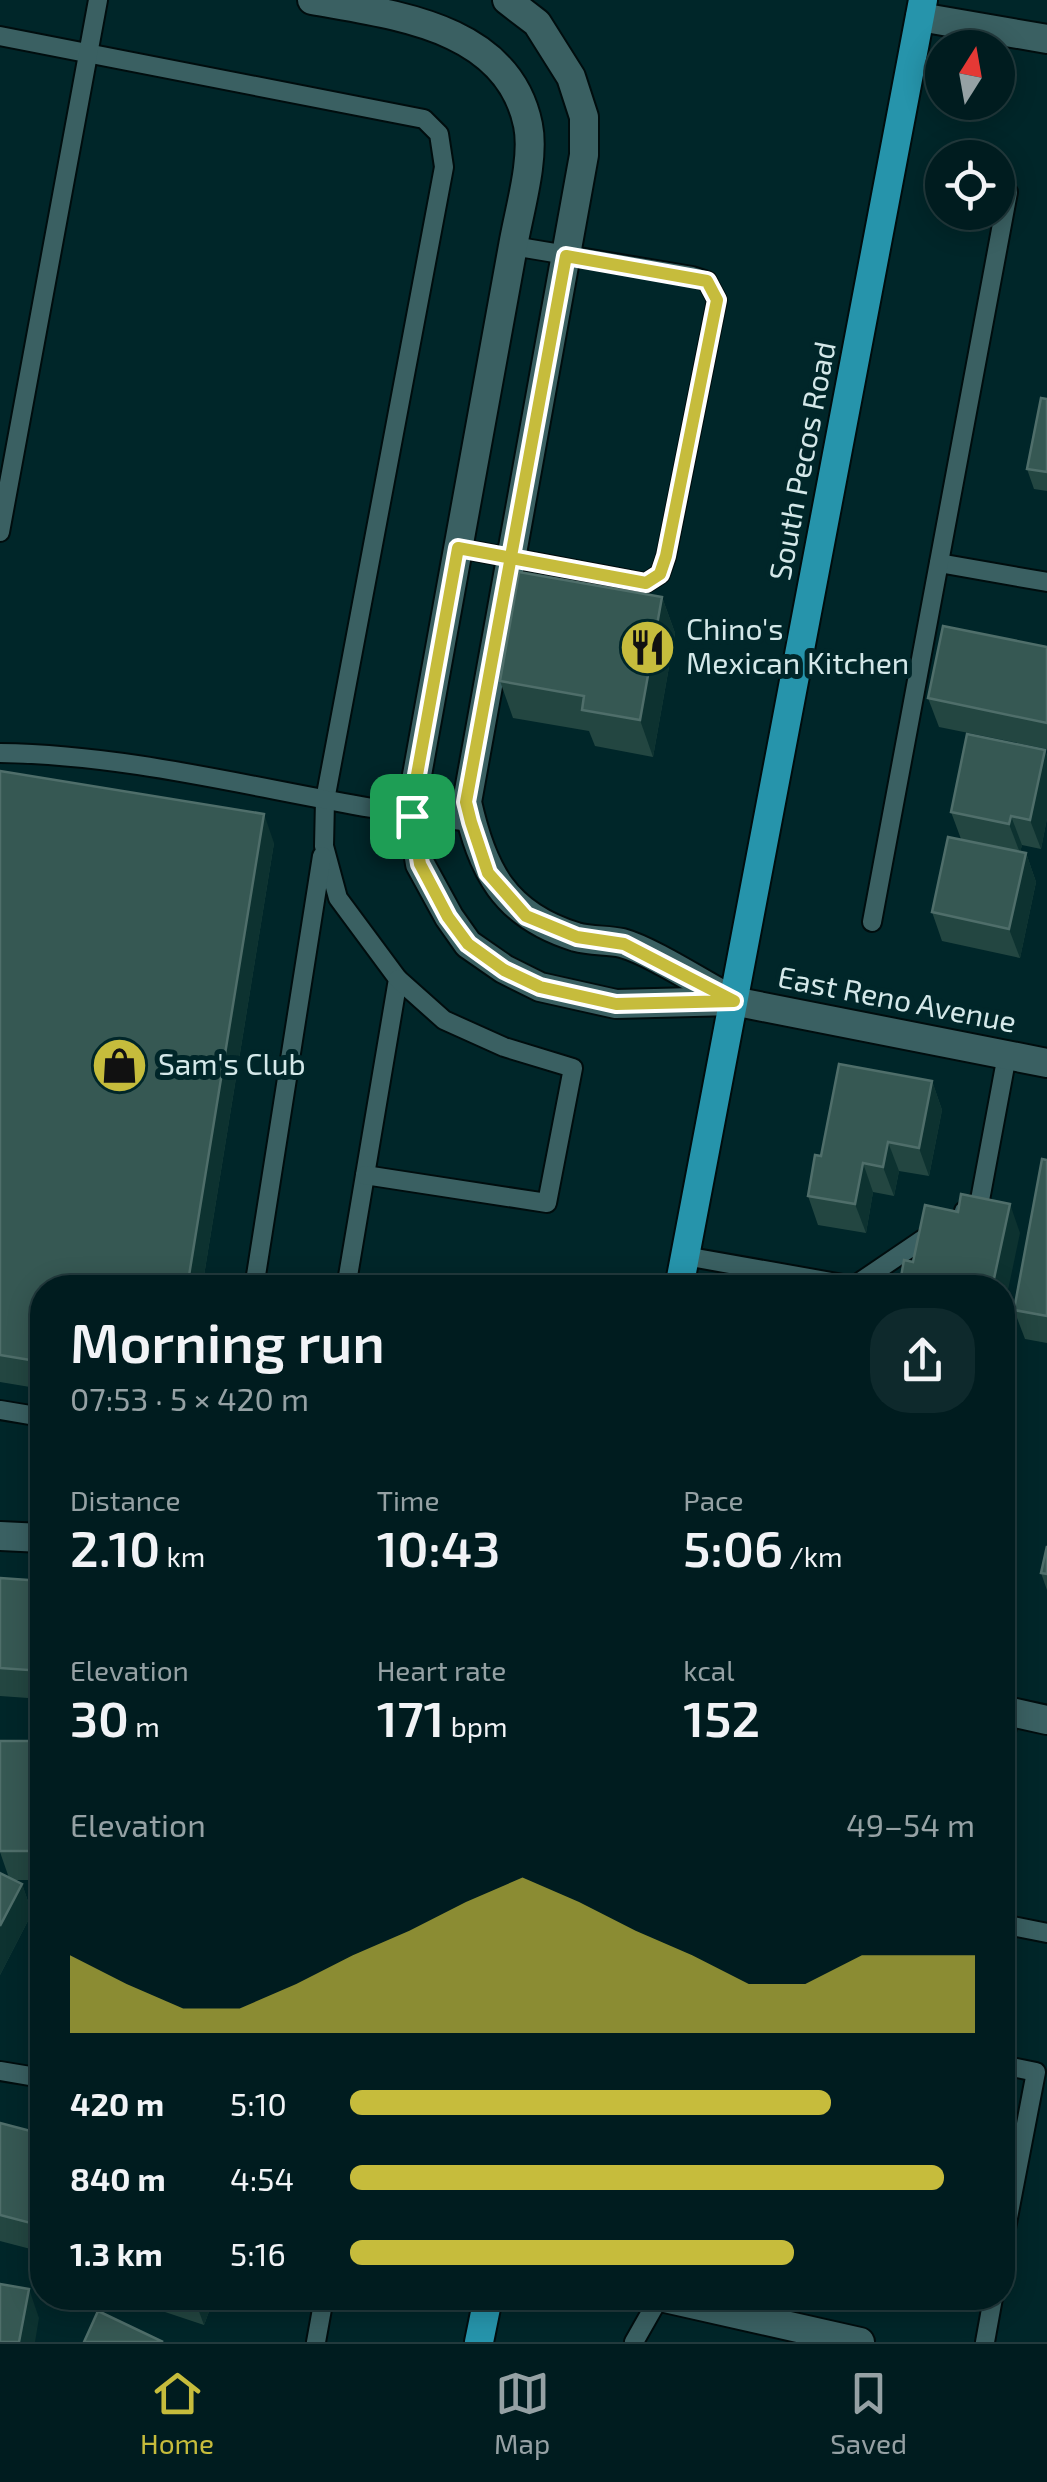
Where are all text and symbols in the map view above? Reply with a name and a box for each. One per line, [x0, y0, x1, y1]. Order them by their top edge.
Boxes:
north arrow [925, 30, 1015, 120]
map controls [925, 30, 1015, 230]
button: locate [925, 140, 1015, 230]
street label: South Pecos Road [760, 338, 842, 583]
place label: Chino's Mexican Kitchen [686, 610, 909, 680]
restaurant icon: Chino's Mexican Kitchen [617, 617, 677, 677]
pin [370, 774, 455, 859]
icon: arrive [385, 789, 440, 844]
street label: East Reno Avenue [775, 957, 1020, 1039]
shop icon: Sam's Club [89, 1035, 149, 1095]
place label: Sam's Club [158, 1045, 306, 1081]
text: Morning run [70, 1308, 385, 1374]
button: share [870, 1308, 975, 1413]
text: 07:53 · 5 × 420 m [70, 1379, 309, 1417]
text: Distance [70, 1483, 181, 1517]
text: Time [377, 1483, 439, 1517]
text: Pace [683, 1483, 744, 1517]
text: 2.10 [70, 1517, 160, 1577]
text: 10:43 [377, 1517, 500, 1577]
text: 5:06 [683, 1517, 783, 1577]
text: km [160, 1539, 205, 1573]
text: /km [783, 1539, 843, 1573]
text: Elevation [70, 1653, 189, 1687]
text: Heart rate [377, 1653, 506, 1687]
text: kcal [683, 1653, 735, 1687]
text: 30 [70, 1687, 129, 1747]
text: 171 [377, 1687, 445, 1747]
text: 152 [683, 1687, 760, 1747]
text: m [129, 1709, 160, 1743]
text: bpm [445, 1709, 508, 1743]
text: Elevation [70, 1805, 206, 1843]
text: 49–54 m [846, 1805, 975, 1843]
text: 420 m [70, 2084, 164, 2122]
text: 5:10 [230, 2084, 287, 2122]
text: 840 m [70, 2159, 166, 2197]
text: 4:54 [230, 2159, 294, 2197]
text: 1.3 km [70, 2234, 163, 2272]
text: 5:16 [230, 2234, 286, 2272]
tab: Home [140, 2366, 214, 2460]
tab: Map [494, 2366, 550, 2460]
tab: Saved [830, 2366, 907, 2460]

